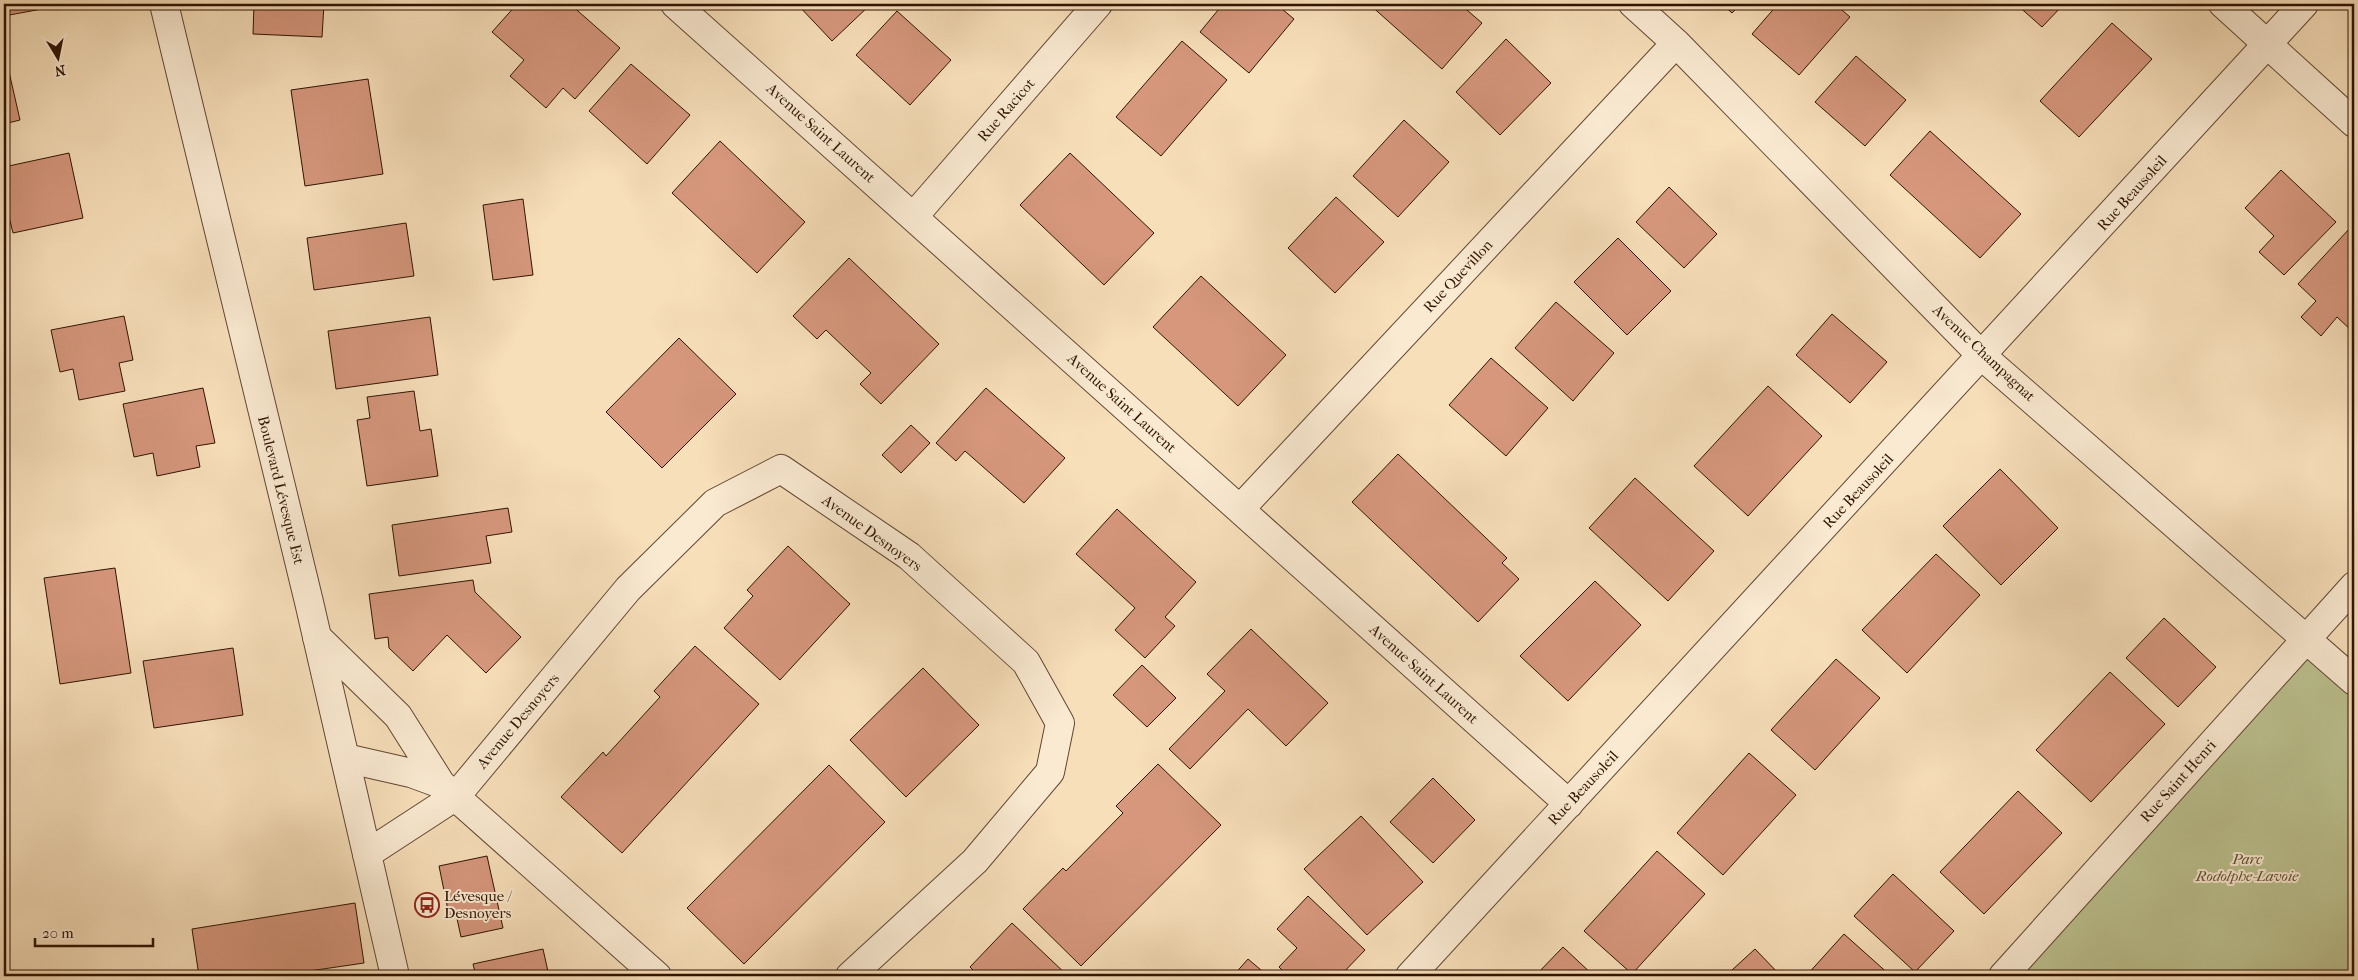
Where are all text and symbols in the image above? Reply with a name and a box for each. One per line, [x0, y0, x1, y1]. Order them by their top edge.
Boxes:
north arrow [32, 32, 82, 82]
text: N [53, 61, 67, 80]
street label: Rue Racicot [974, 74, 1039, 145]
street label: Avenue Saint Laurent [762, 79, 880, 187]
street label: Rue Beausoleil [2093, 152, 2171, 234]
street label: Rue Quevillon [1420, 236, 1497, 316]
street label: Avenue Champagnat [1928, 300, 2040, 406]
street label: Avenue Saint Laurent [1063, 349, 1181, 457]
street label: Boulevard Lévesque Est [254, 414, 308, 567]
street label: Rue Beausoleil [1819, 450, 1897, 532]
street label: Avenue Desnoyers [818, 490, 926, 575]
street label: Avenue Saint Laurent [1365, 620, 1483, 728]
street label: Avenue Desnoyers [472, 669, 563, 773]
street label: Rue Saint Henri [2136, 736, 2220, 826]
street label: Rue Beausoleil [1544, 747, 1622, 829]
park label: Parc Rodolphe-Lavoie [2195, 850, 2299, 885]
place label: Lévesque / Desnoyers [444, 887, 512, 922]
bus stop icon: Lévesque / Desnoyers [414, 892, 440, 918]
scale bar [35, 915, 152, 947]
text: 20 m [42, 924, 74, 942]

